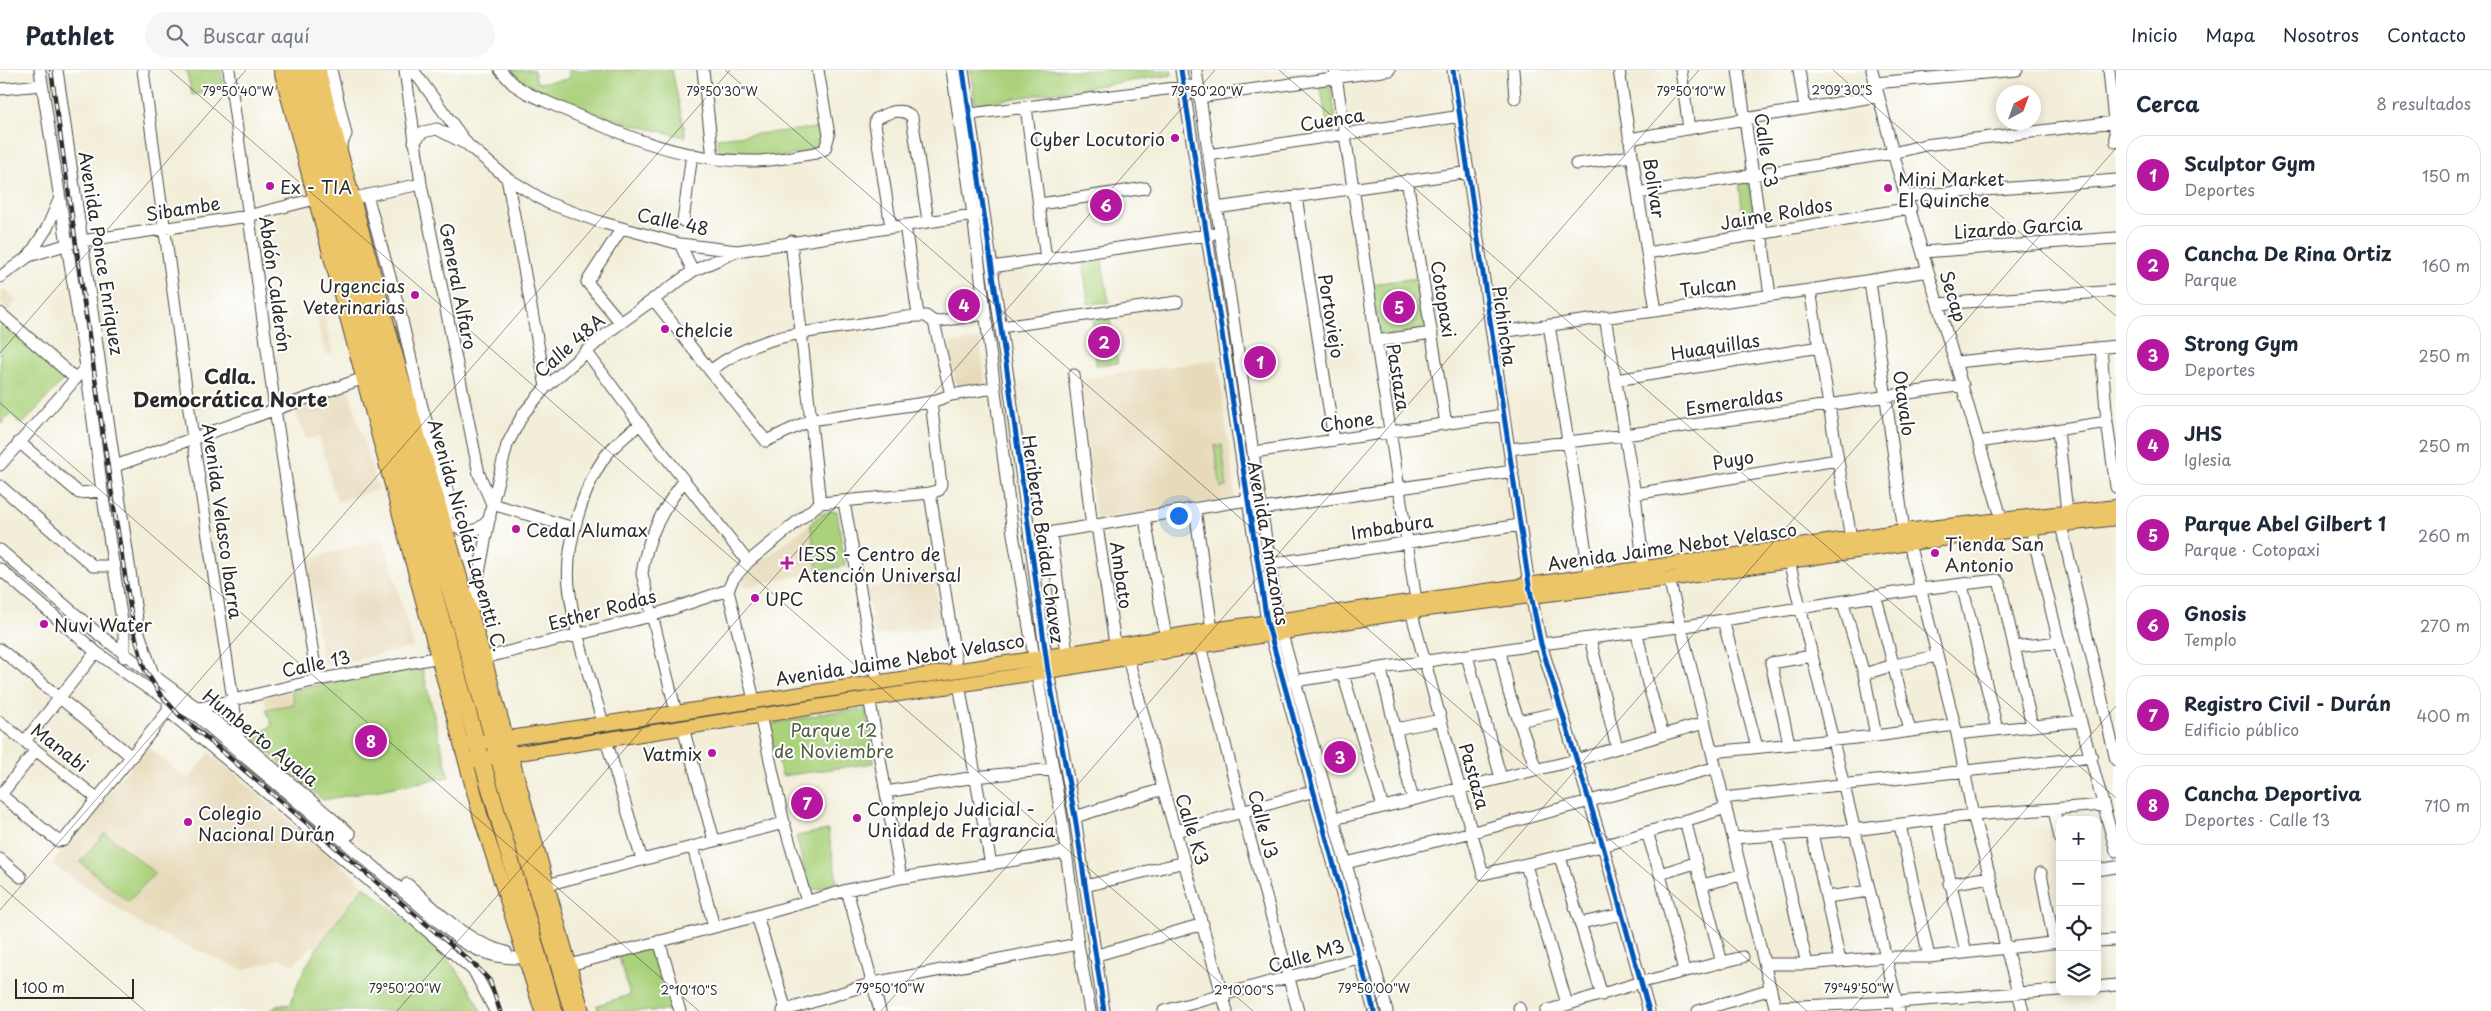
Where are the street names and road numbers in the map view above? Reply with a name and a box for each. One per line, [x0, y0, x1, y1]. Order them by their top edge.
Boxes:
street label: Cuenca [1298, 100, 1367, 137]
street label: Calle C3 [1748, 111, 1786, 189]
street label: Avenida Ponce Enriquez [73, 149, 132, 357]
street label: Bolivar [1637, 156, 1673, 220]
street label: Sibambe [144, 189, 222, 227]
street label: Jaime Roldos [1718, 190, 1834, 236]
street label: Calle 48 [635, 200, 711, 242]
street label: Lizardo Garcia [1953, 209, 2084, 245]
street label: Abdón Calderón [253, 214, 299, 354]
street label: General Alfaro [433, 220, 485, 352]
street label: Cotopaxi [1425, 259, 1463, 339]
street label: Secap [1933, 267, 1975, 325]
street label: Tulcan [1678, 269, 1738, 303]
street label: Portoviejo [1312, 272, 1352, 360]
street label: Pichincha [1486, 284, 1524, 369]
street label: Calle 48A [528, 307, 610, 383]
street label: Huaquillas [1668, 326, 1762, 366]
street label: Pastaza [1380, 341, 1418, 413]
street label: Otavalo [1887, 368, 1923, 438]
street label: Esmeraldas [1683, 380, 1785, 422]
street label: Chone [1318, 404, 1376, 438]
street label: Avenida Nicolás Lapentti C. [422, 416, 514, 654]
street label: Avenida Velasco Ibarra [196, 421, 250, 621]
street label: Heriberto Baidal Chavez [1016, 433, 1072, 646]
street label: Puyo [1710, 442, 1756, 476]
street label: Avenida Amazonas [1241, 459, 1297, 627]
street label: Imbabura [1349, 506, 1435, 546]
street label: Avenida Jaime Nebot Velasco [1545, 515, 1799, 577]
street label: Ambato [1104, 540, 1140, 610]
street label: Esther Rodas [545, 582, 659, 636]
street label: Avenida Jaime Nebot Velasco [774, 626, 1026, 692]
street label: Calle 13 [279, 643, 353, 683]
street label: Humberto Ayala [197, 682, 325, 793]
street label: Manabi [26, 716, 94, 778]
street label: Pastaza [1453, 740, 1498, 813]
street label: Calle J3 [1242, 787, 1286, 861]
street label: Calle K3 [1169, 790, 1217, 868]
street label: Calle M3 [1265, 931, 1347, 979]

